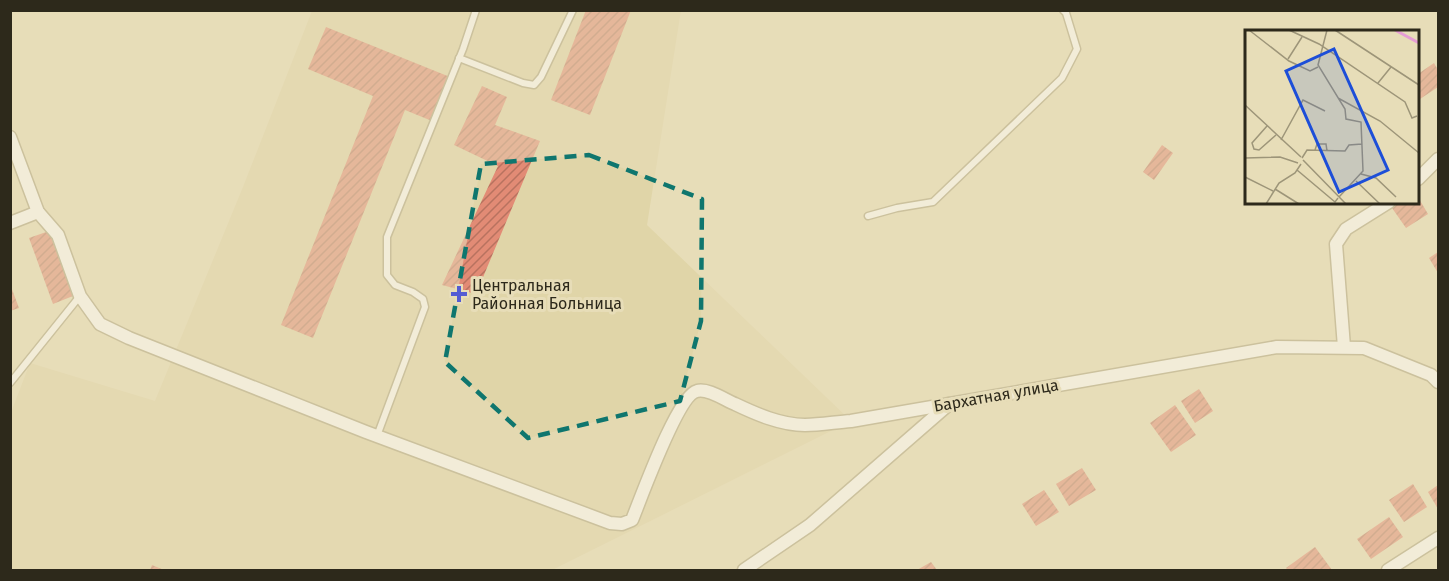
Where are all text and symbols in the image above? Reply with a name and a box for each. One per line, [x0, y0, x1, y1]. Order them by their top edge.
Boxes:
inset map [1245, 30, 1419, 204]
place label: Центральная Районная Больница [472, 276, 622, 313]
marker: Центральная Районная Больница [450, 285, 468, 303]
street label: Бархатная улица [932, 375, 1060, 416]

